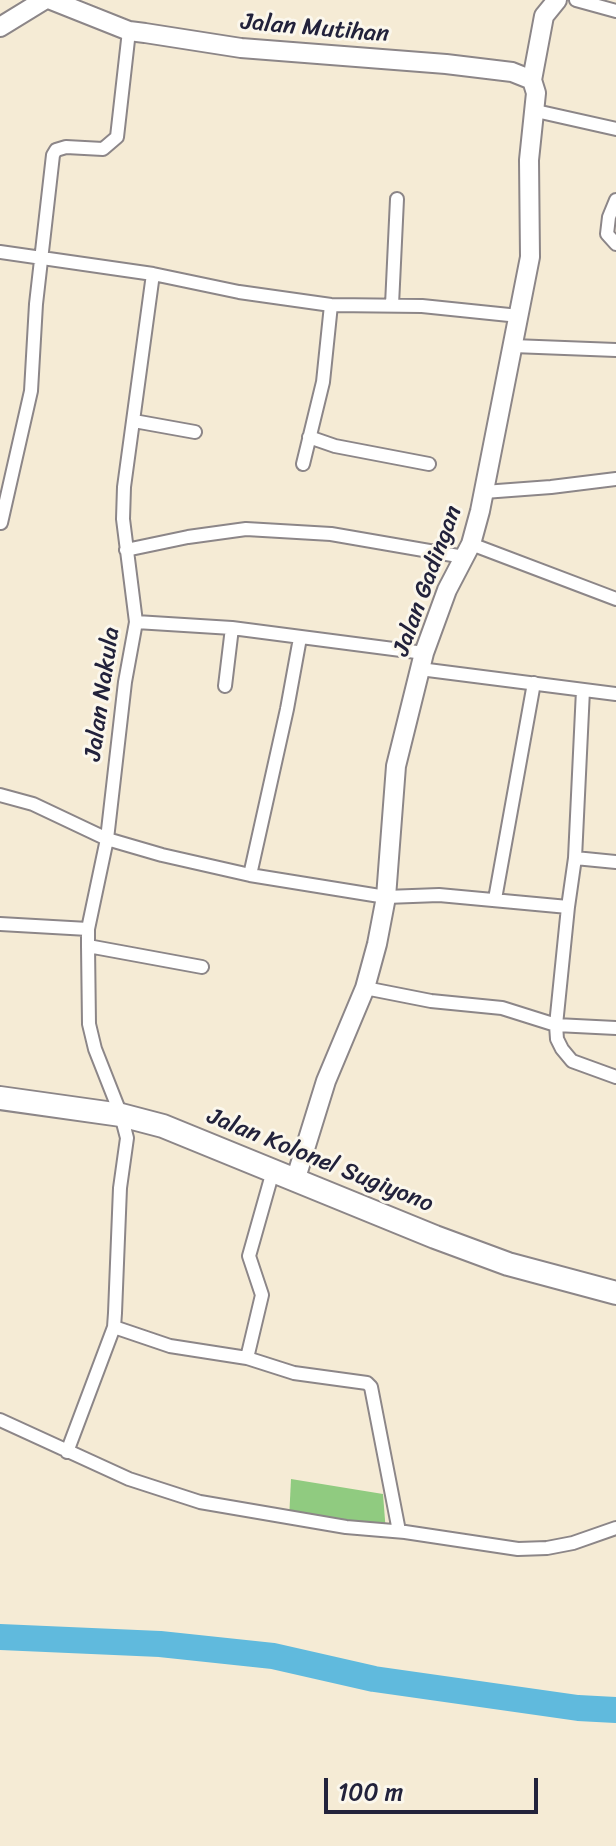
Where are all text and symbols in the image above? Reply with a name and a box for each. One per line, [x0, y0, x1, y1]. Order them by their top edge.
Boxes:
street label: Jalan Mutihan [240, 8, 390, 50]
street label: Jalan Gadingan [388, 502, 468, 660]
street label: Jalan Nakula [79, 625, 127, 763]
street label: Jalan Kolonel Sugiyono [203, 1103, 437, 1219]
scale bar [328, 1762, 542, 1812]
text: 100 m [338, 1771, 403, 1813]

